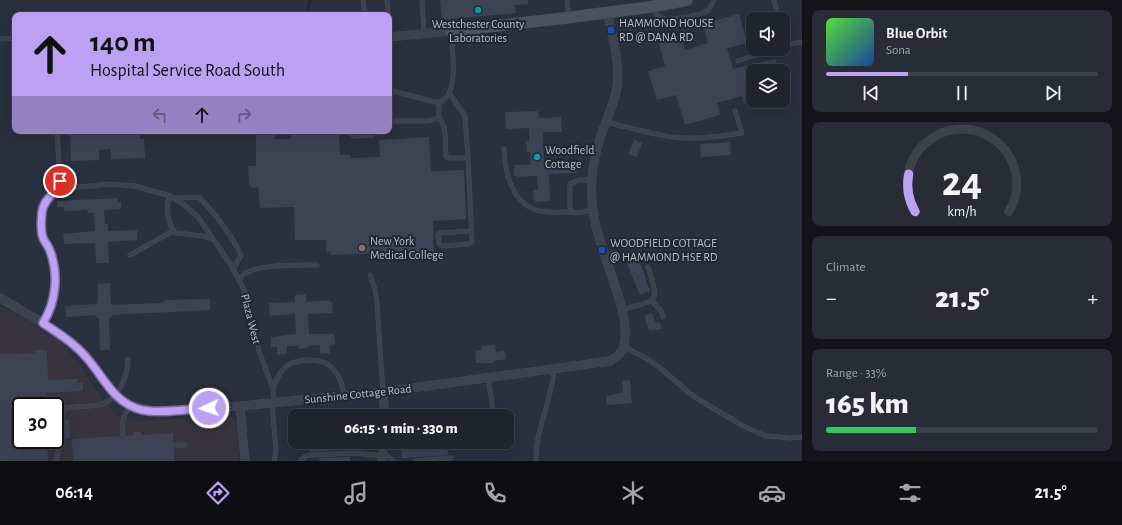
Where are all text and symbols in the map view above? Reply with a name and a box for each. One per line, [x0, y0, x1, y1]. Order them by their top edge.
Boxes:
marker: Westchester County Laboratories [473, 5, 483, 15]
map controls [746, 12, 790, 108]
button: sound [746, 12, 790, 56]
place label: HAMMOND HOUSE RD @ DANA RD [619, 17, 713, 43]
place label: Westchester County Laboratories [432, 18, 524, 44]
marker: HAMMOND HOUSE RD @ DANA RD [606, 25, 616, 35]
text: Blue Orbit [886, 26, 947, 41]
icon: ahead [24, 28, 76, 80]
text: 140 m [90, 29, 156, 57]
text: Sona [886, 44, 911, 57]
text: Hospital Service Road South [90, 62, 285, 80]
button: layers [746, 64, 790, 108]
icon: previous [860, 82, 882, 104]
icon: pause [951, 82, 973, 104]
icon: next [1042, 82, 1064, 104]
icon: left [149, 104, 171, 126]
icon: ahead [191, 104, 213, 126]
icon: right [233, 104, 255, 126]
place label: Woodfield Cottage [545, 144, 595, 170]
marker: Woodfield Cottage [532, 152, 542, 162]
text: 24 [942, 162, 982, 203]
pin [43, 164, 77, 198]
icon: arrive [49, 170, 71, 192]
text: km/h [947, 205, 977, 219]
place label: New York Medical College [370, 235, 443, 261]
place label: WOODFIELD COTTAGE @ HAMMOND HSE RD [610, 237, 718, 263]
marker: New York Medical College [357, 243, 367, 253]
marker: WOODFIELD COTTAGE @ HAMMOND HSE RD [597, 245, 607, 255]
text: Climate [826, 261, 865, 274]
text: 21.5° [935, 283, 989, 313]
text: − [826, 287, 837, 309]
text: + [1087, 287, 1098, 309]
street label: Plaza West [239, 293, 263, 345]
text: Range · 33% [826, 367, 887, 380]
street label: Sunshine Cottage Road [304, 382, 412, 406]
position arrow [188, 387, 230, 429]
text: 165 km [826, 389, 909, 419]
speed limit sign: 30 [12, 397, 64, 449]
text: 06:15 · 1 min · 330 m [344, 421, 458, 436]
icon: directions [204, 479, 232, 507]
icon: music [342, 479, 370, 507]
icon: phone [481, 479, 509, 507]
icon: climate [619, 479, 647, 507]
icon: car [758, 479, 786, 507]
icon: filters [896, 479, 924, 507]
text: 06:14 [55, 484, 93, 502]
text: 21.5° [1035, 484, 1067, 502]

